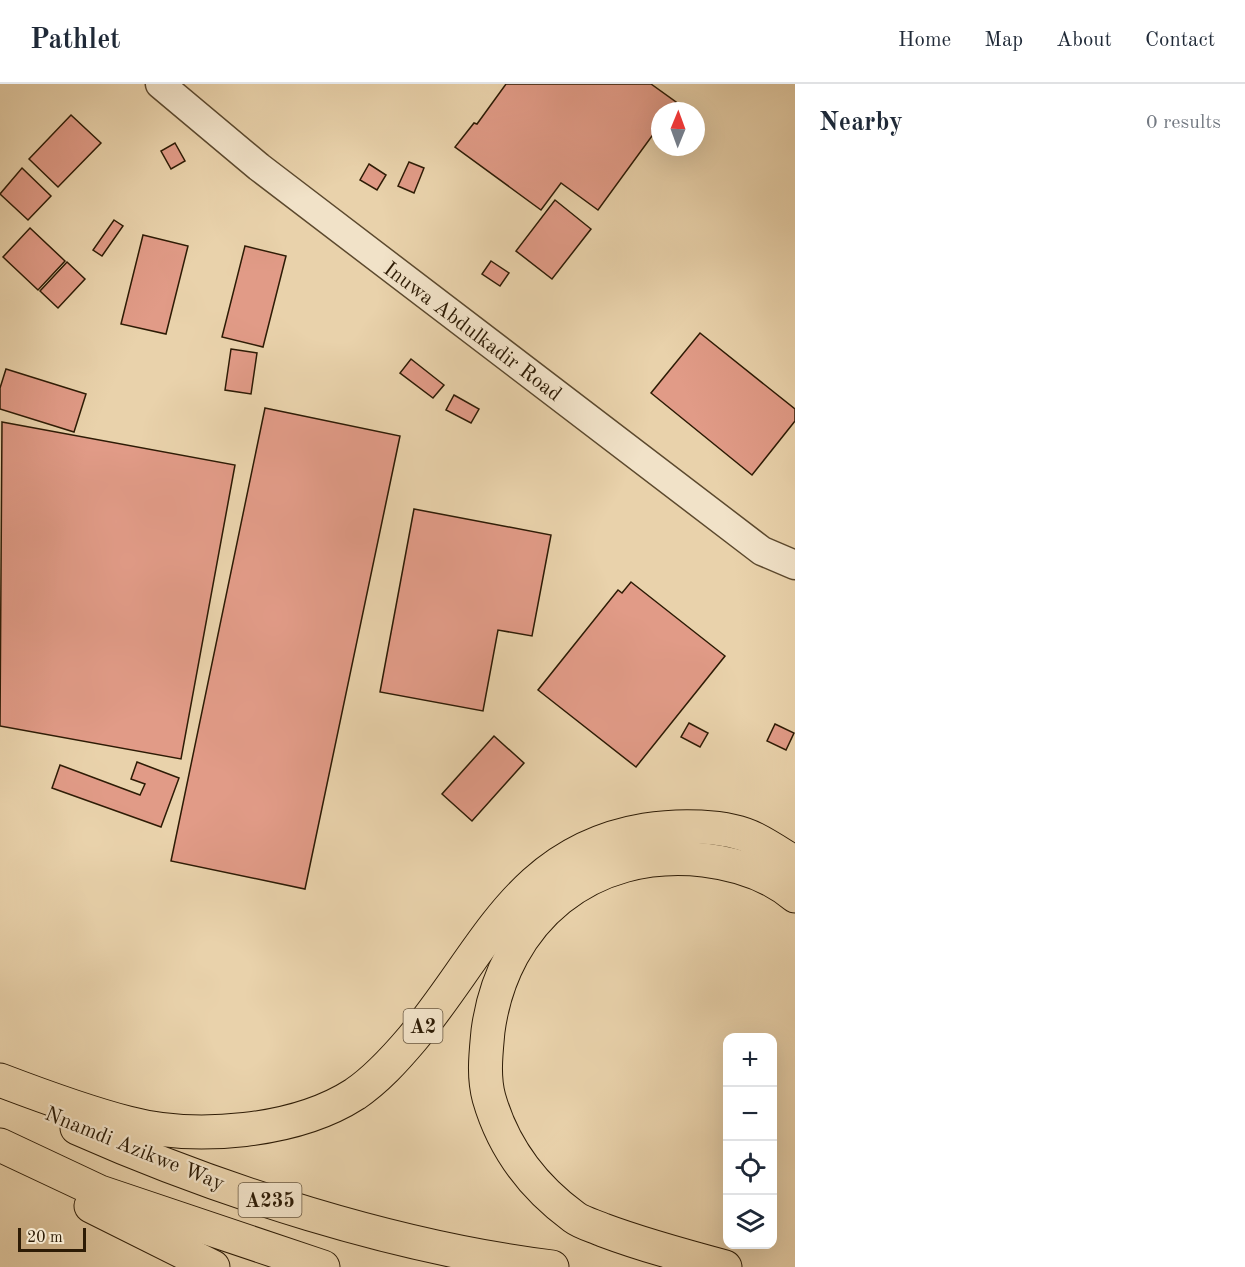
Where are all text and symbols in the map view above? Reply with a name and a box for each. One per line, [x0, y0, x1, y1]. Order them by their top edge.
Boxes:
text: Pathlet [30, 27, 121, 55]
text: Home [898, 30, 951, 51]
text: Map [984, 30, 1023, 51]
text: About [1056, 30, 1112, 51]
text: Contact [1145, 30, 1215, 51]
north arrow [651, 102, 705, 156]
text: Nearby [819, 110, 903, 136]
text: 0 results [1146, 113, 1221, 133]
street label: Inuwa Abdulkadir Road [379, 259, 565, 406]
road number: A2 [404, 1009, 442, 1043]
map controls [723, 1033, 777, 1249]
button: + [723, 1033, 777, 1087]
button: − [723, 1087, 777, 1141]
street label: Nnamdi Azikwe Way [42, 1104, 227, 1195]
button: locate [723, 1141, 777, 1195]
road number: A235 [238, 1183, 302, 1217]
button: layers [723, 1195, 777, 1249]
scale bar [18, 1225, 86, 1252]
text: 20 m [27, 1230, 63, 1246]

